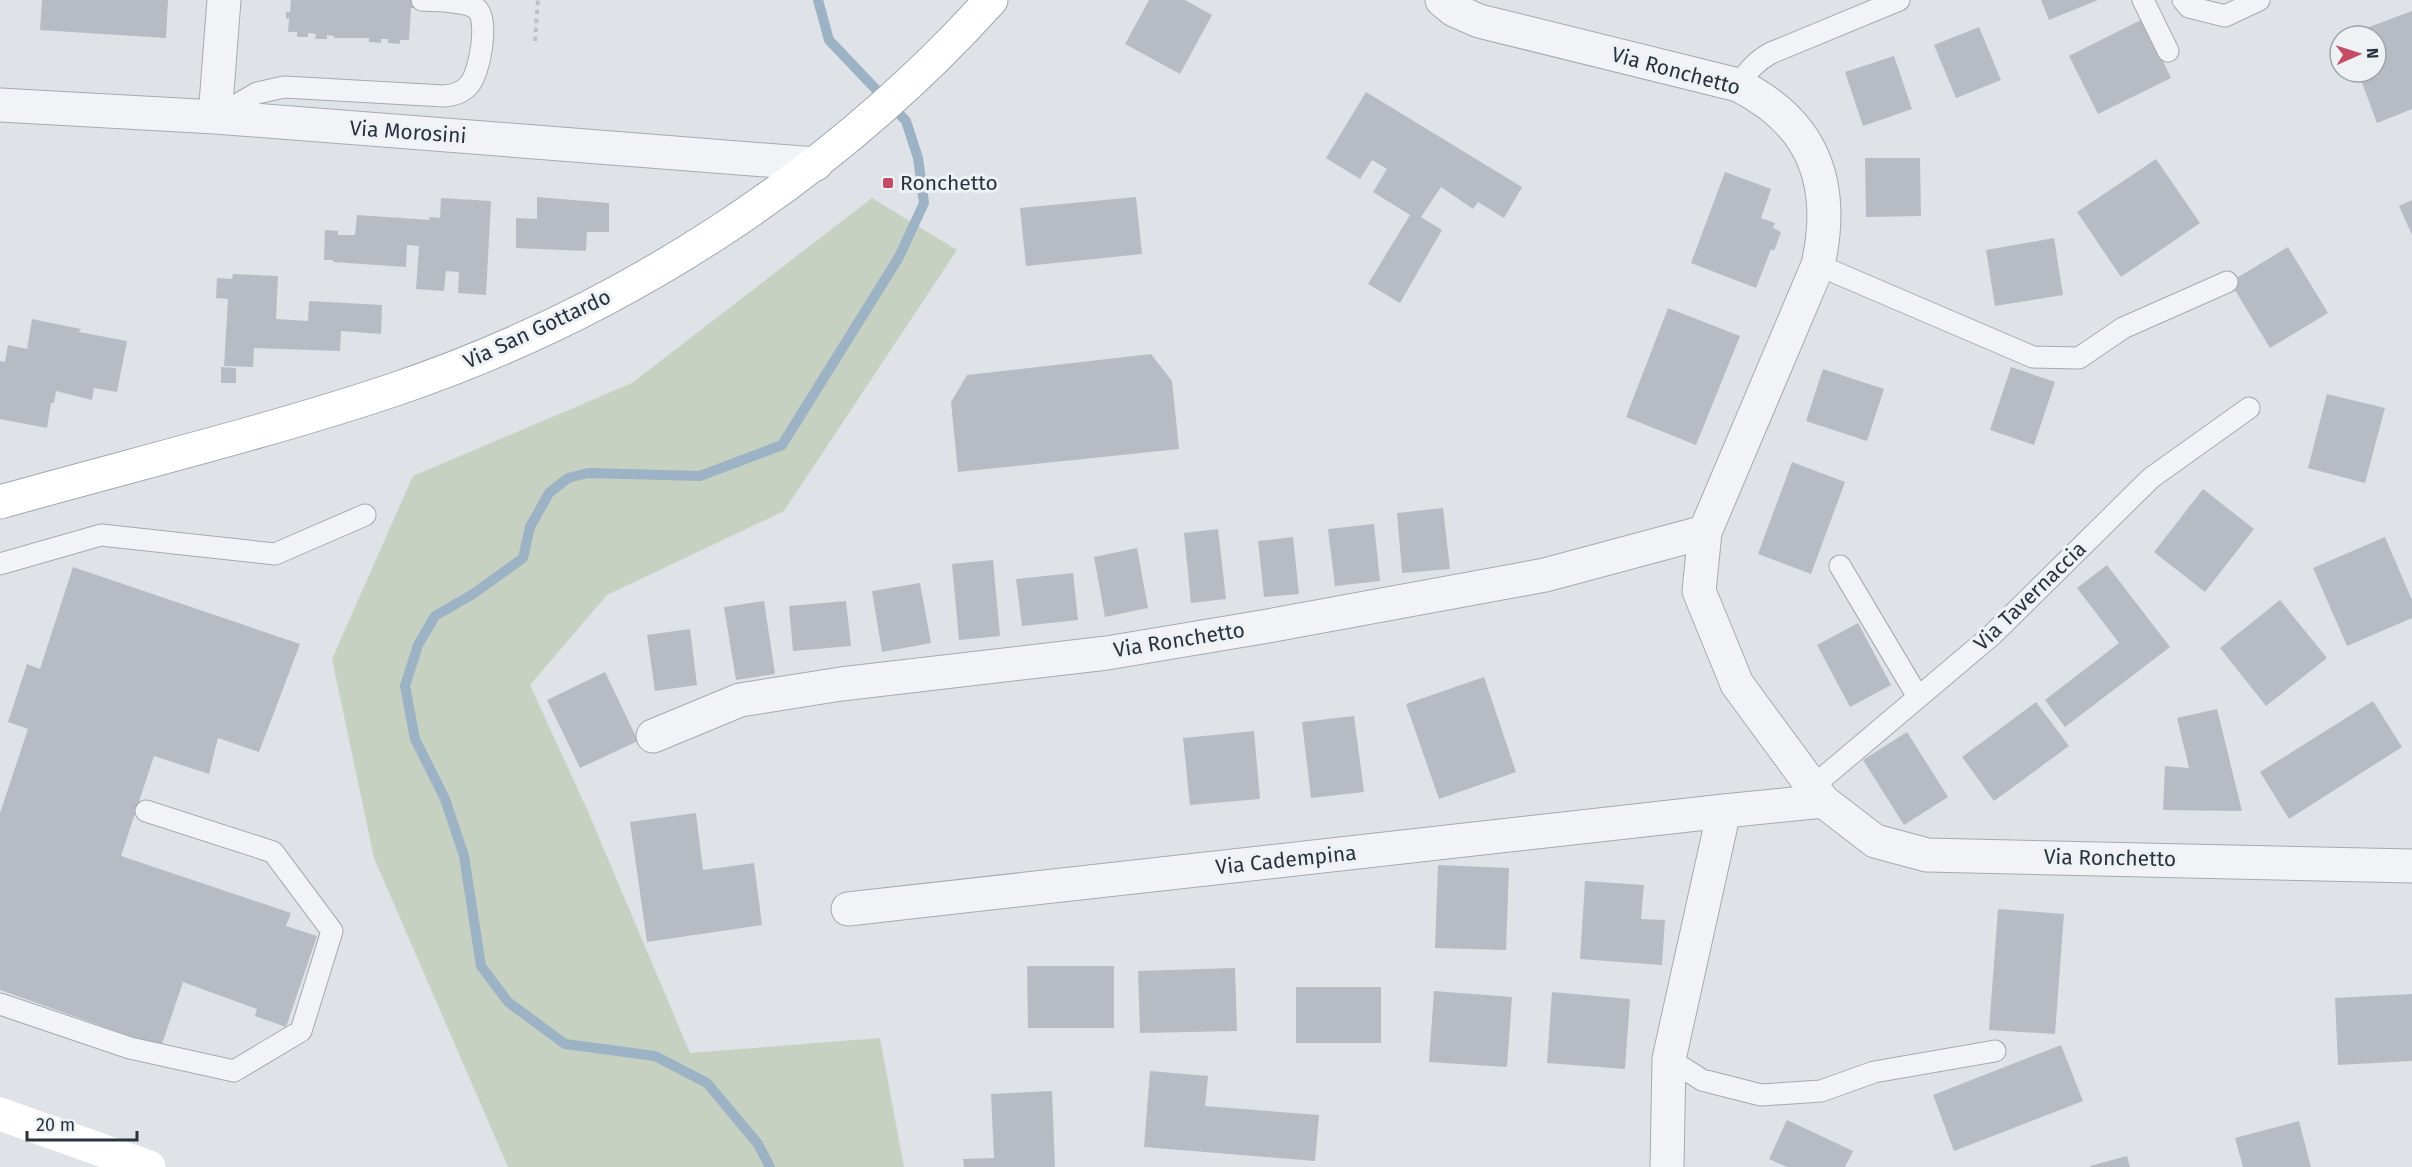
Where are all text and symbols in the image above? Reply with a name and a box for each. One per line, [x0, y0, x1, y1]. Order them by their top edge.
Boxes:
north arrow [2328, 24, 2388, 84]
street label: Via Ronchetto [1609, 41, 1743, 101]
text: N [2363, 47, 2382, 59]
street label: Via Morosini [349, 115, 467, 149]
place label: Ronchetto [900, 170, 998, 196]
marker: Ronchetto [881, 176, 895, 190]
street label: Via San Gottardo [459, 283, 615, 375]
street label: Via Tavernaccia [1968, 536, 2092, 656]
street label: Via Ronchetto [1112, 617, 1246, 663]
street label: Via Cadempina [1214, 840, 1358, 880]
street label: Via Ronchetto [2044, 844, 2176, 872]
scale bar [27, 1104, 136, 1142]
text: 20 m [36, 1114, 75, 1136]

